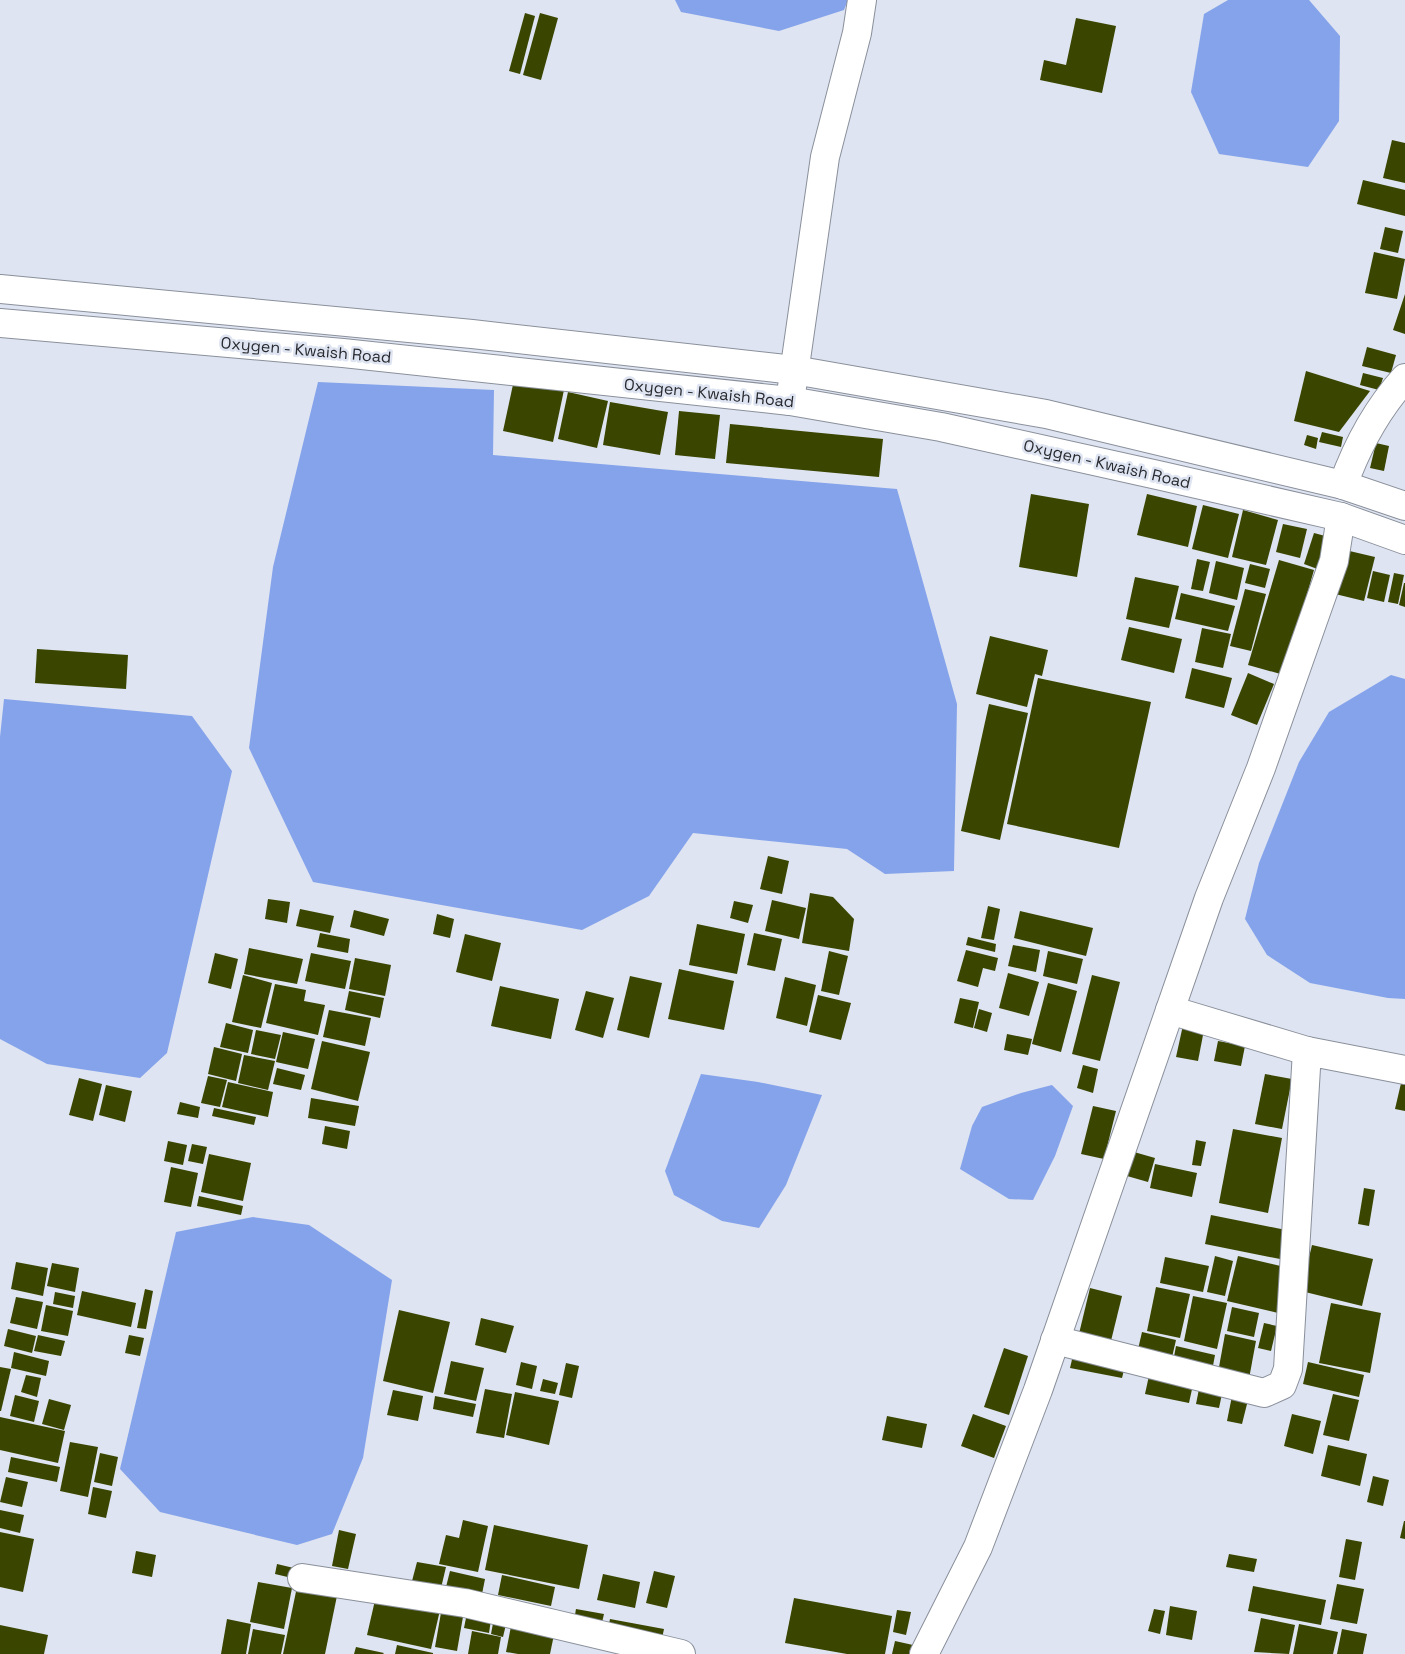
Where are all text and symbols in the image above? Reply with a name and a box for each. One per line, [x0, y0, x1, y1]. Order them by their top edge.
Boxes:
street label: Oxygen - Kwaish Road [220, 332, 392, 368]
street label: Oxygen - Kwaish Road [623, 374, 795, 412]
street label: Oxygen - Kwaish Road [1021, 435, 1193, 493]

